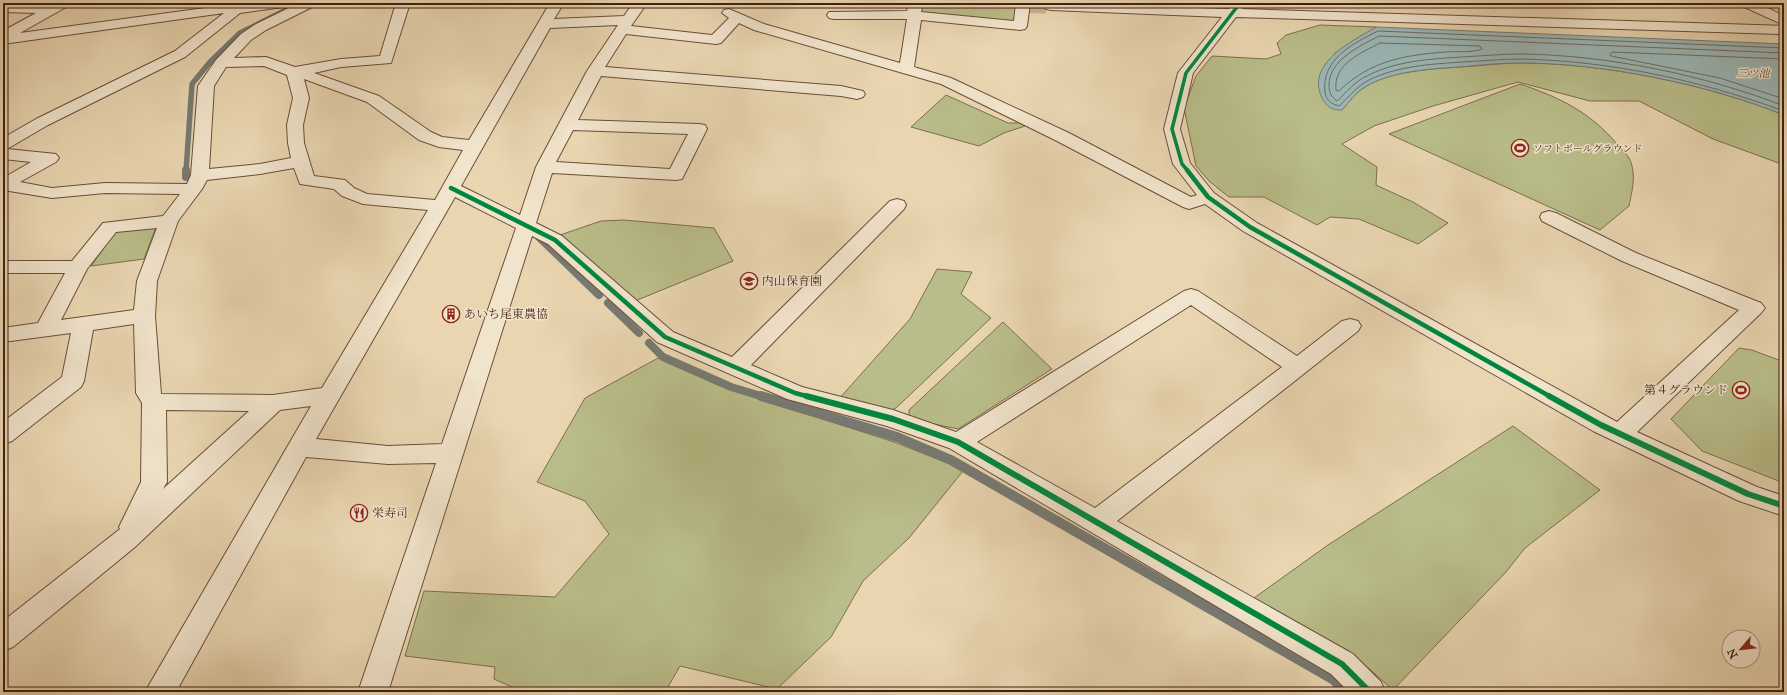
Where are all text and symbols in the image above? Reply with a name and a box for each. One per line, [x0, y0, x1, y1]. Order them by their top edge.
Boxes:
water label: 三ツ池 [1737, 67, 1771, 80]
sports icon: ソフトボールグラウンド [1510, 138, 1530, 158]
place label: ソフトボールグラウンド [1533, 143, 1643, 155]
school or university icon: 内山保育園 [739, 271, 759, 291]
place label: 内山保育園 [762, 274, 822, 288]
building icon: あいち尾東農協 [441, 304, 461, 324]
place label: あいち尾東農協 [464, 307, 548, 321]
sports icon: 第４グラウンド [1731, 380, 1751, 400]
place label: 第４グラウンド [1644, 383, 1728, 397]
restaurant icon: 栄寿司 [349, 503, 369, 523]
place label: 栄寿司 [372, 506, 408, 520]
north arrow [1721, 629, 1761, 669]
text: N [1724, 646, 1741, 661]

